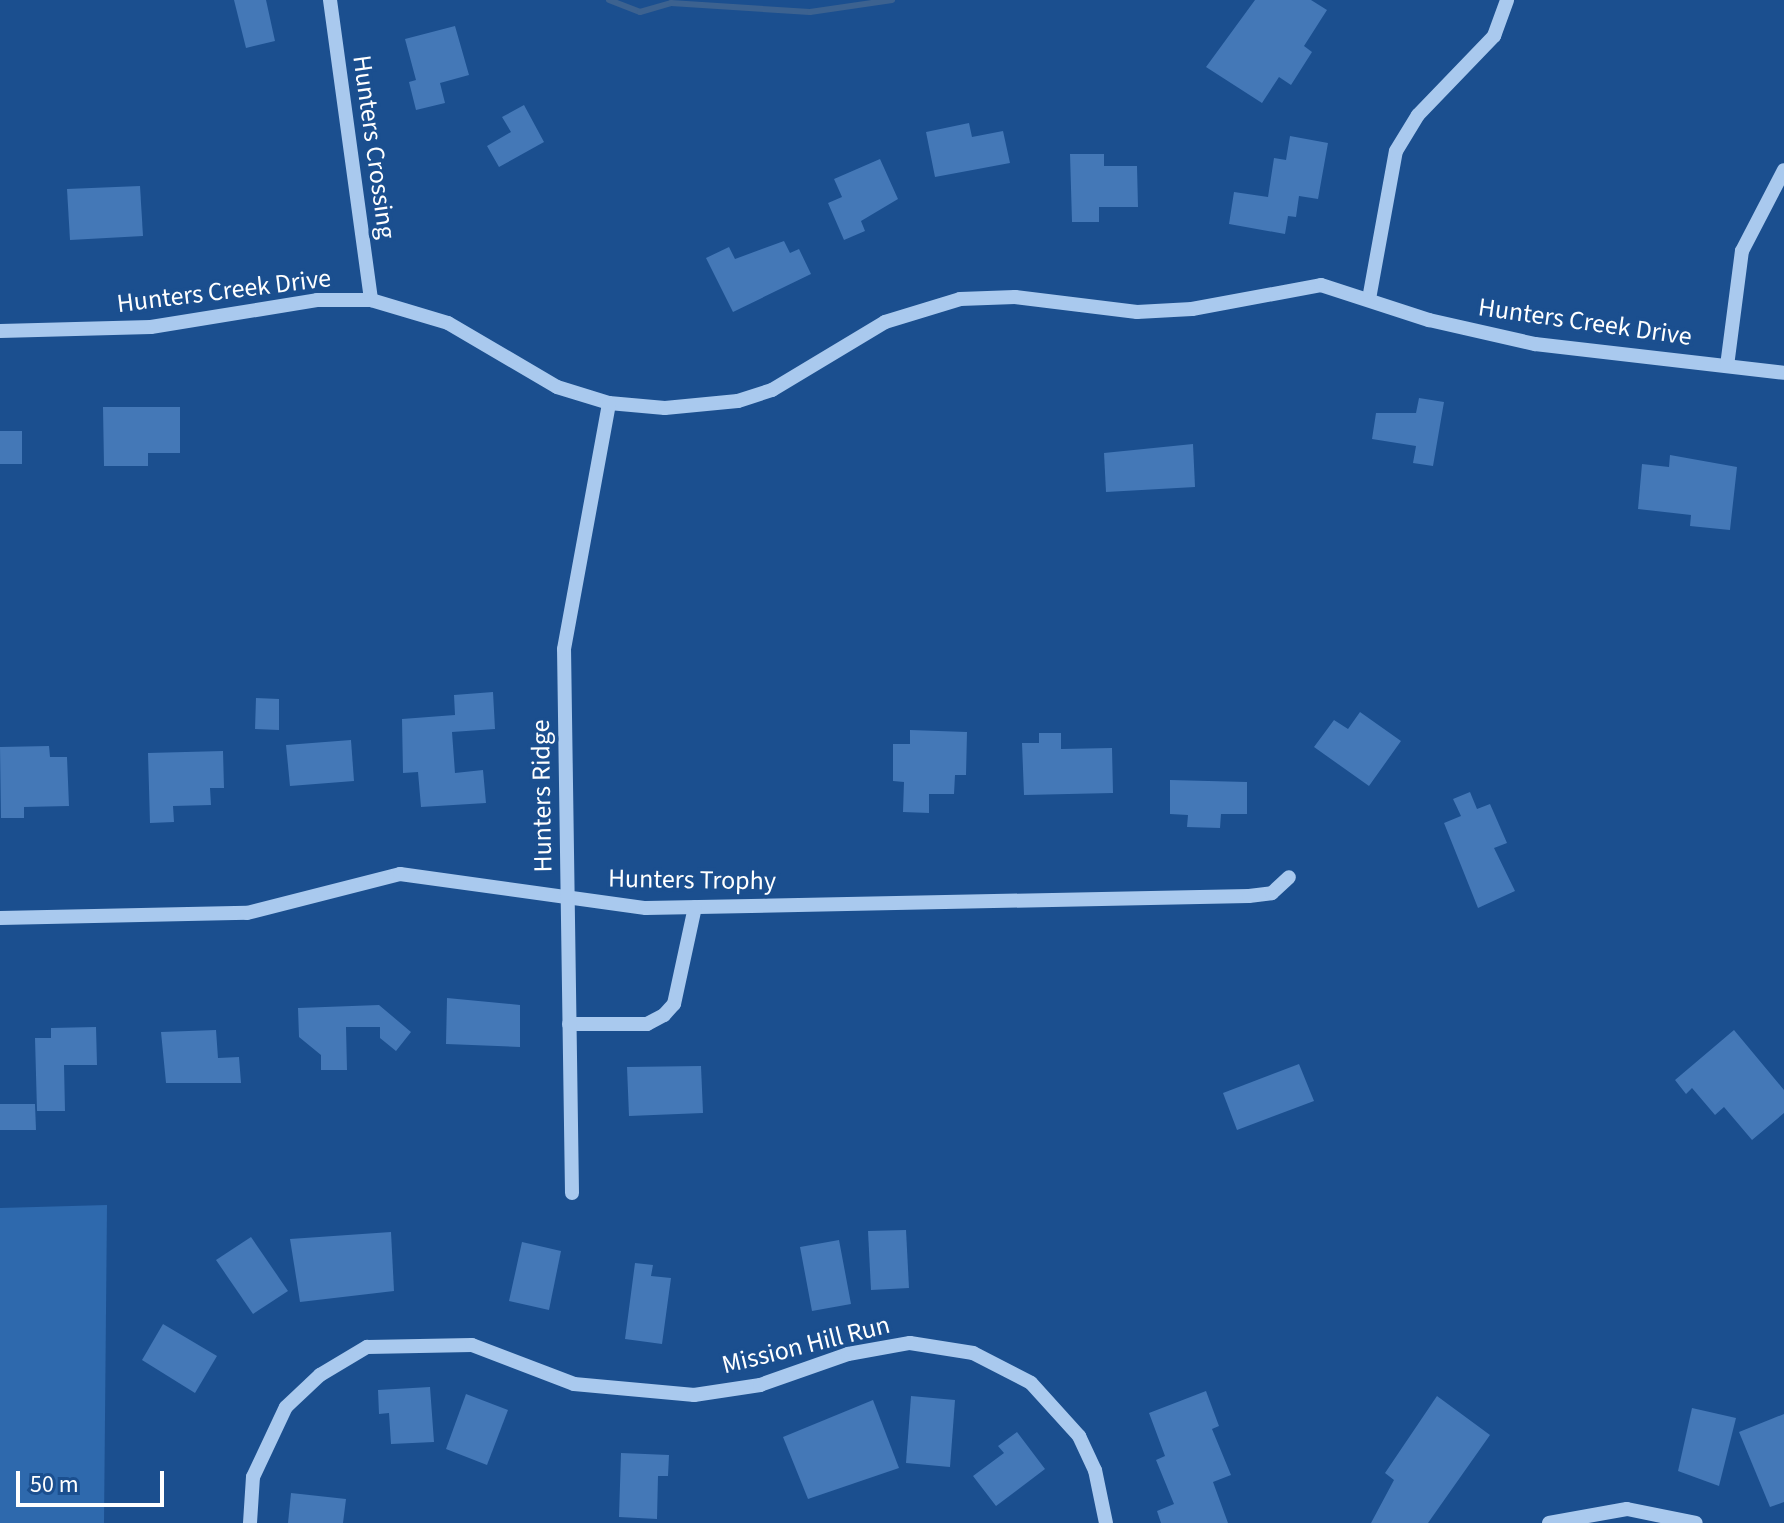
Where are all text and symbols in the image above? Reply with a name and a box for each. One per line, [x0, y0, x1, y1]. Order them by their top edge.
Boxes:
street label: Hunters Crossing [346, 53, 402, 241]
street label: Hunters Creek Drive [115, 262, 333, 320]
street label: Hunters Creek Drive [1476, 292, 1694, 352]
street label: Hunters Ridge [525, 719, 559, 873]
street label: Hunters Trophy [608, 863, 776, 897]
street label: Mission Hill Run [719, 1309, 893, 1381]
scale bar [20, 1455, 168, 1505]
text: 50 m [30, 1467, 79, 1502]

